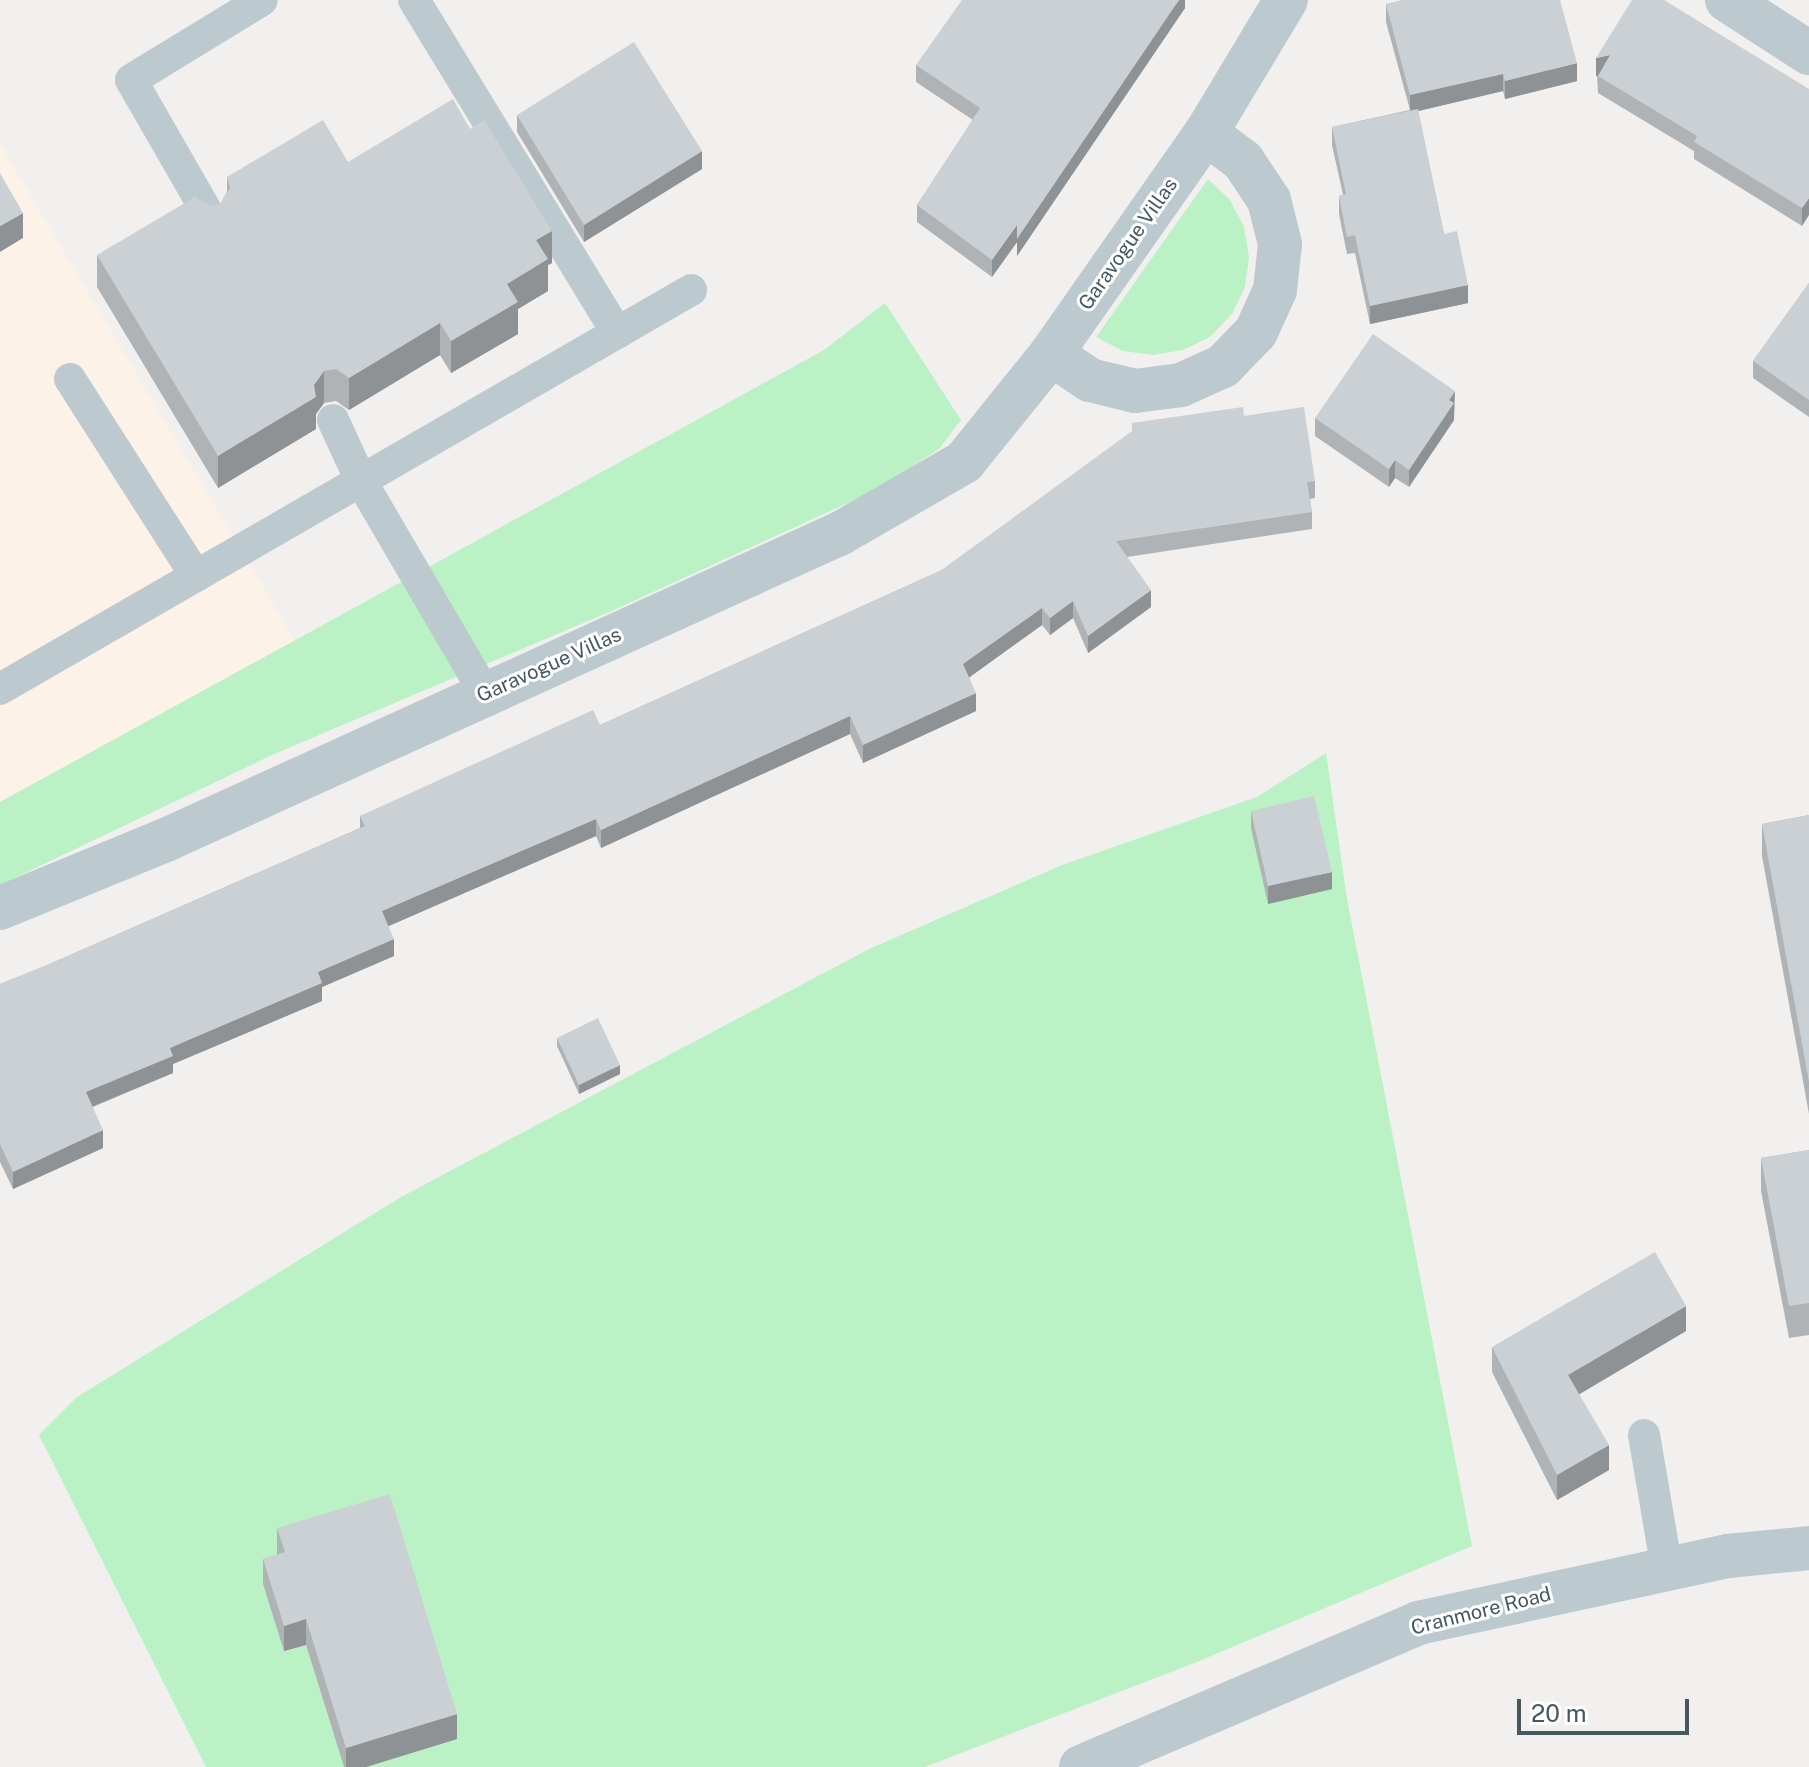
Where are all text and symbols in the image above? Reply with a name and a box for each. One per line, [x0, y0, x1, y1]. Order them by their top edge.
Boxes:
street label: Garavogue Villas [1073, 173, 1183, 315]
street label: Garavogue Villas [473, 622, 625, 708]
street label: Cranmore Road [1408, 1582, 1554, 1640]
scale bar [1521, 1683, 1693, 1733]
text: 20 m [1531, 1699, 1587, 1727]

